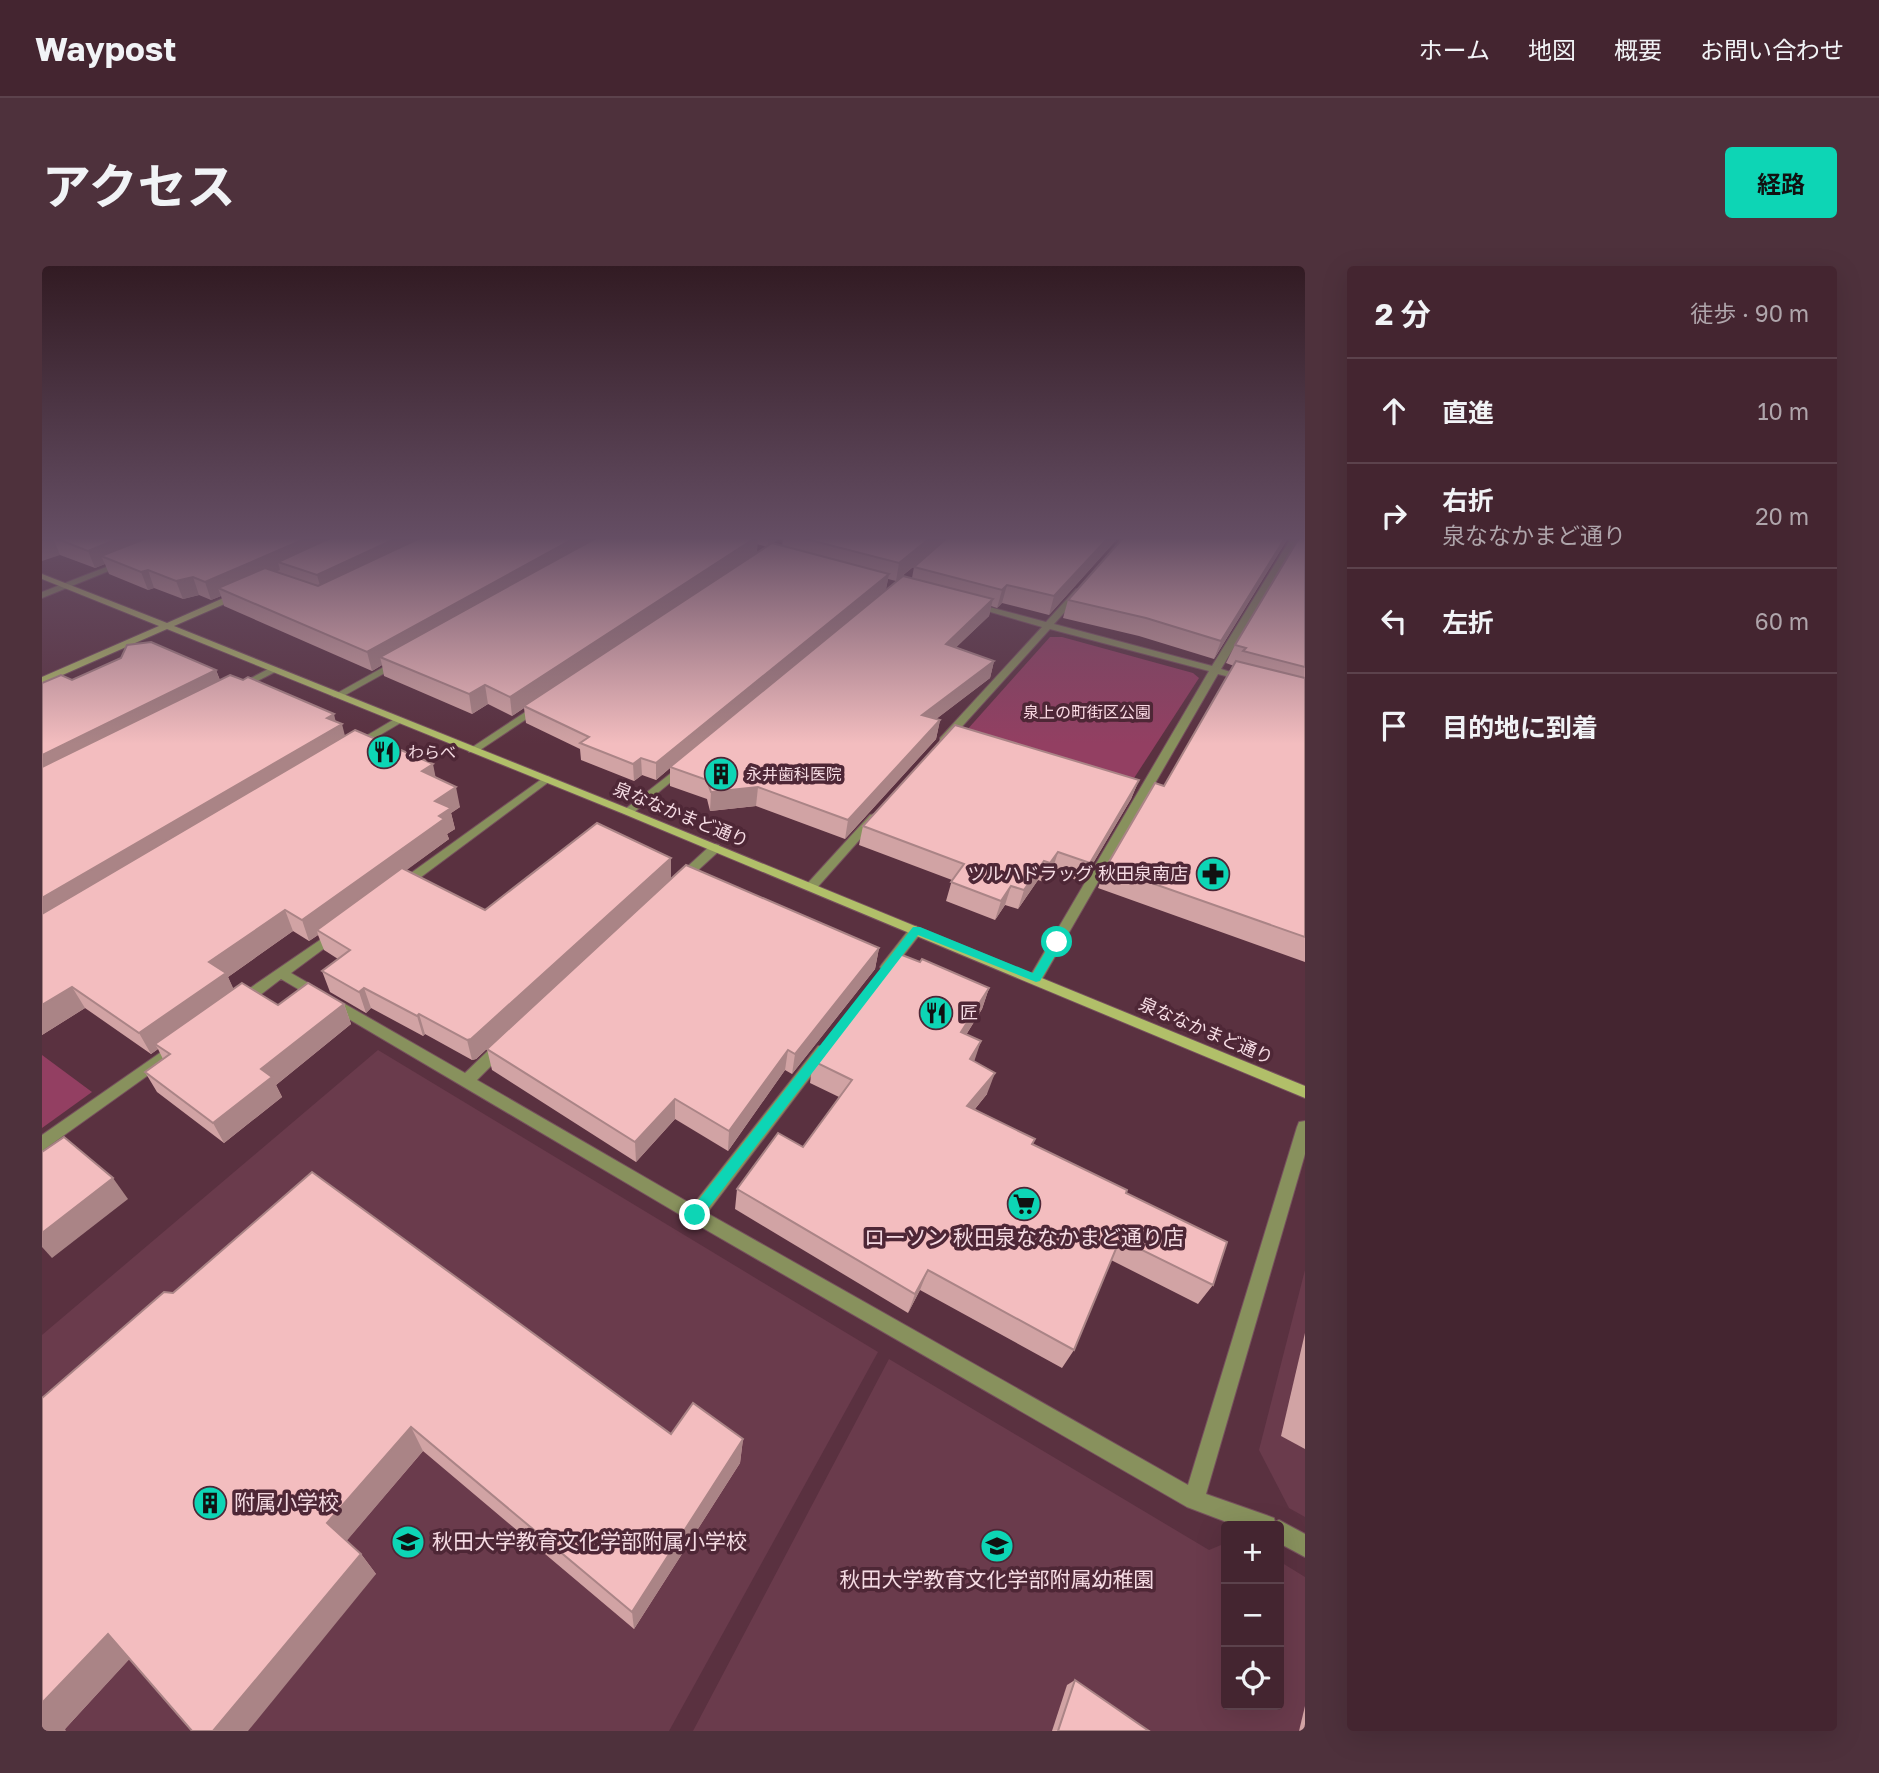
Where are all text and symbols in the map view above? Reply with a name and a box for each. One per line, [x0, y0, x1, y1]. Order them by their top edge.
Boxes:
text: Waypost [35, 29, 176, 68]
text: ホーム [1419, 35, 1490, 64]
text: 地図 [1528, 35, 1576, 64]
text: 概要 [1614, 35, 1662, 64]
text: お問い合わせ [1700, 35, 1844, 64]
button: 経路 [1725, 147, 1837, 218]
text: アクセス [42, 156, 236, 215]
text: 2 分 [1375, 296, 1431, 332]
text: 徒歩 · 90 m [1690, 299, 1809, 327]
icon: ahead [1375, 392, 1413, 430]
text: 直進 [1442, 397, 1494, 428]
text: 10 m [1757, 397, 1809, 425]
text: 右折 [1442, 485, 1494, 516]
icon: right [1375, 497, 1413, 535]
text: 20 m [1755, 502, 1809, 530]
text: 泉ななかまど通り [1442, 521, 1626, 549]
icon: left [1375, 602, 1413, 640]
text: 左折 [1442, 607, 1494, 638]
text: 60 m [1755, 607, 1809, 635]
park label: 泉上の町街区公園 [1023, 702, 1151, 722]
icon: arrive [1375, 707, 1413, 745]
text: 目的地に到着 [1442, 712, 1598, 743]
restaurant icon: わらべ [365, 733, 403, 771]
place label: わらべ [408, 742, 456, 762]
building icon: 永井歯科医院 [702, 755, 740, 793]
place label: 永井歯科医院 [746, 764, 842, 784]
street label: 泉ななかまど通り [610, 777, 752, 851]
pharmacy icon: ツルハドラッグ 秋田泉南店 [1194, 855, 1232, 893]
place label: ツルハドラッグ 秋田泉南店 [968, 862, 1188, 884]
route start [1041, 926, 1072, 957]
street label: 泉ななかまど通り [1136, 992, 1277, 1068]
restaurant icon: 匠 [917, 994, 955, 1032]
place label: 匠 [960, 1001, 978, 1023]
supermarket icon: ローソン 秋田泉ななかまど通り店 [1005, 1185, 1043, 1223]
route end [679, 1199, 710, 1230]
place label: ローソン 秋田泉ななかまど通り店 [864, 1224, 1184, 1250]
building icon: 附属小学校 [191, 1484, 229, 1522]
place label: 附属小学校 [234, 1489, 339, 1515]
map controls [1221, 1521, 1284, 1710]
button: + [1221, 1521, 1284, 1584]
school or university icon: 秋田大学教育文化学部附属小学校 [389, 1523, 427, 1561]
school or university icon: 秋田大学教育文化学部附属幼稚園 [978, 1527, 1016, 1565]
place label: 秋田大学教育文化学部附属小学校 [432, 1528, 747, 1554]
place label: 秋田大学教育文化学部附属幼稚園 [840, 1566, 1155, 1592]
button: − [1221, 1584, 1284, 1647]
button: locate [1221, 1647, 1284, 1710]

